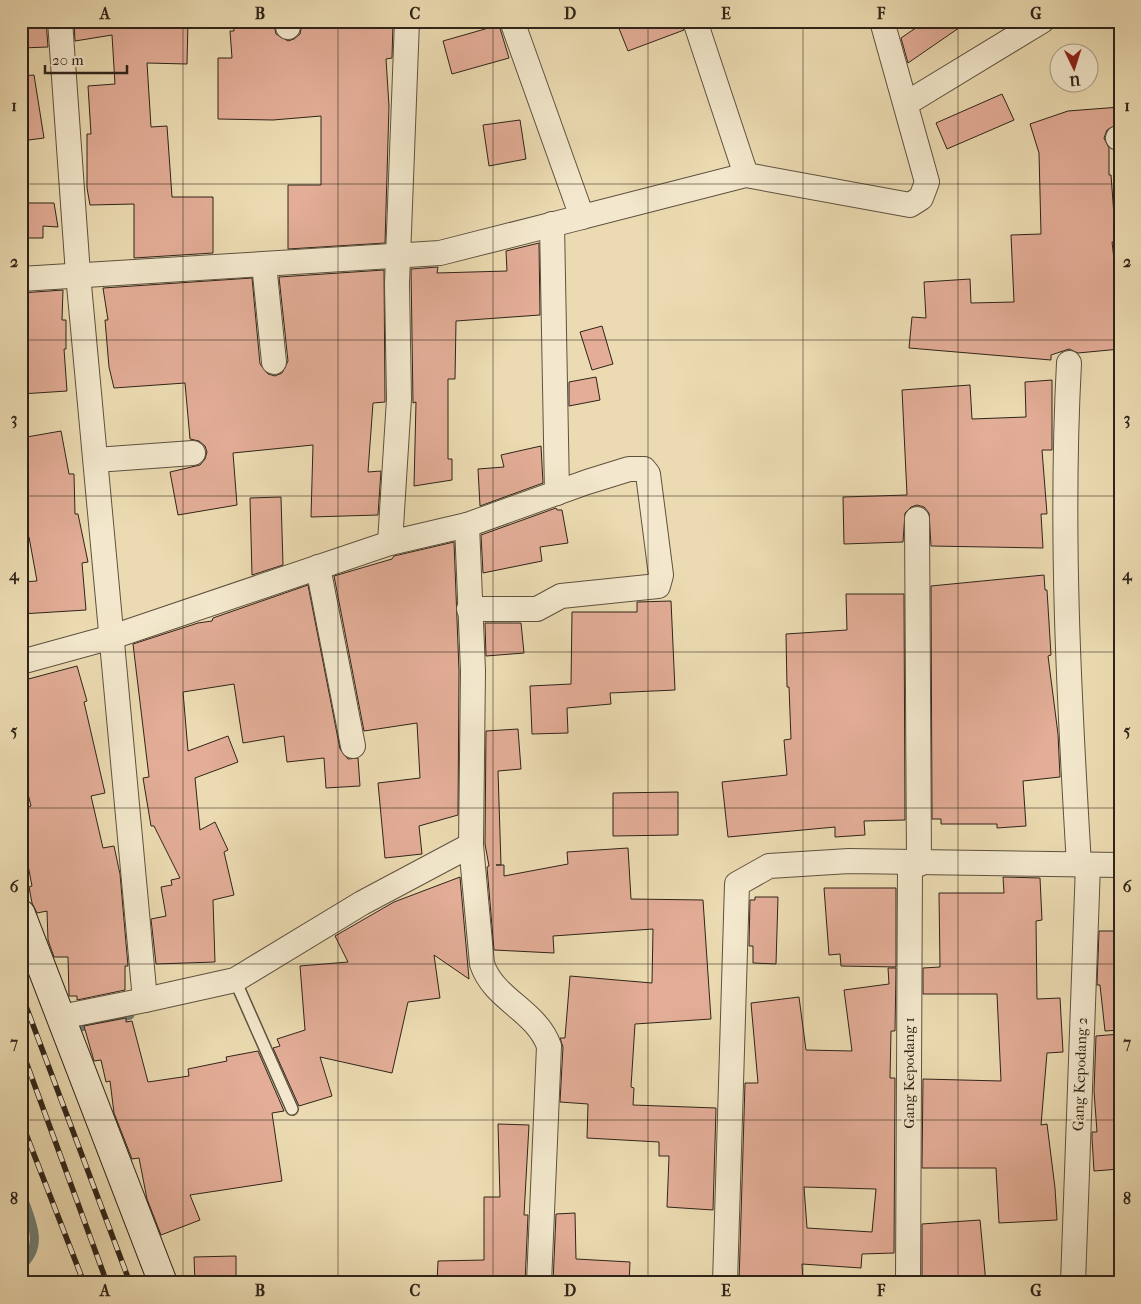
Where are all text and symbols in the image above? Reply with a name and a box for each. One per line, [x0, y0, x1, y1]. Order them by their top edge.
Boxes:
text: A [99, 4, 111, 23]
text: B [255, 4, 265, 23]
text: C [410, 4, 421, 23]
text: D [564, 4, 576, 23]
text: E [721, 4, 731, 23]
text: F [876, 4, 886, 23]
text: G [1030, 4, 1042, 23]
scale bar [45, 42, 128, 74]
north arrow [1048, 42, 1098, 92]
text: 20 m [52, 51, 84, 69]
text: U [1069, 72, 1082, 89]
text: 1 [11, 96, 17, 115]
text: 1 [1124, 96, 1130, 115]
text: 2 [10, 252, 18, 271]
text: 2 [1123, 252, 1131, 271]
text: 3 [11, 409, 17, 429]
text: 3 [1124, 409, 1130, 429]
text: 4 [8, 565, 20, 585]
text: 4 [1121, 565, 1133, 585]
text: 5 [11, 721, 18, 740]
text: 5 [1124, 721, 1131, 740]
text: 6 [10, 877, 19, 896]
text: 6 [1123, 877, 1132, 896]
street label: Gang Kepodang 2 [1069, 1016, 1091, 1131]
street label: Gang Kepodang 1 [900, 1017, 918, 1129]
text: 7 [9, 1033, 18, 1052]
text: 7 [1122, 1033, 1131, 1052]
text: 8 [10, 1189, 18, 1208]
text: 8 [1123, 1189, 1131, 1208]
text: A [99, 1281, 111, 1300]
text: B [255, 1281, 265, 1300]
text: C [410, 1281, 421, 1300]
text: D [564, 1281, 576, 1300]
text: E [721, 1281, 731, 1300]
text: F [876, 1281, 886, 1300]
text: G [1030, 1281, 1042, 1300]

